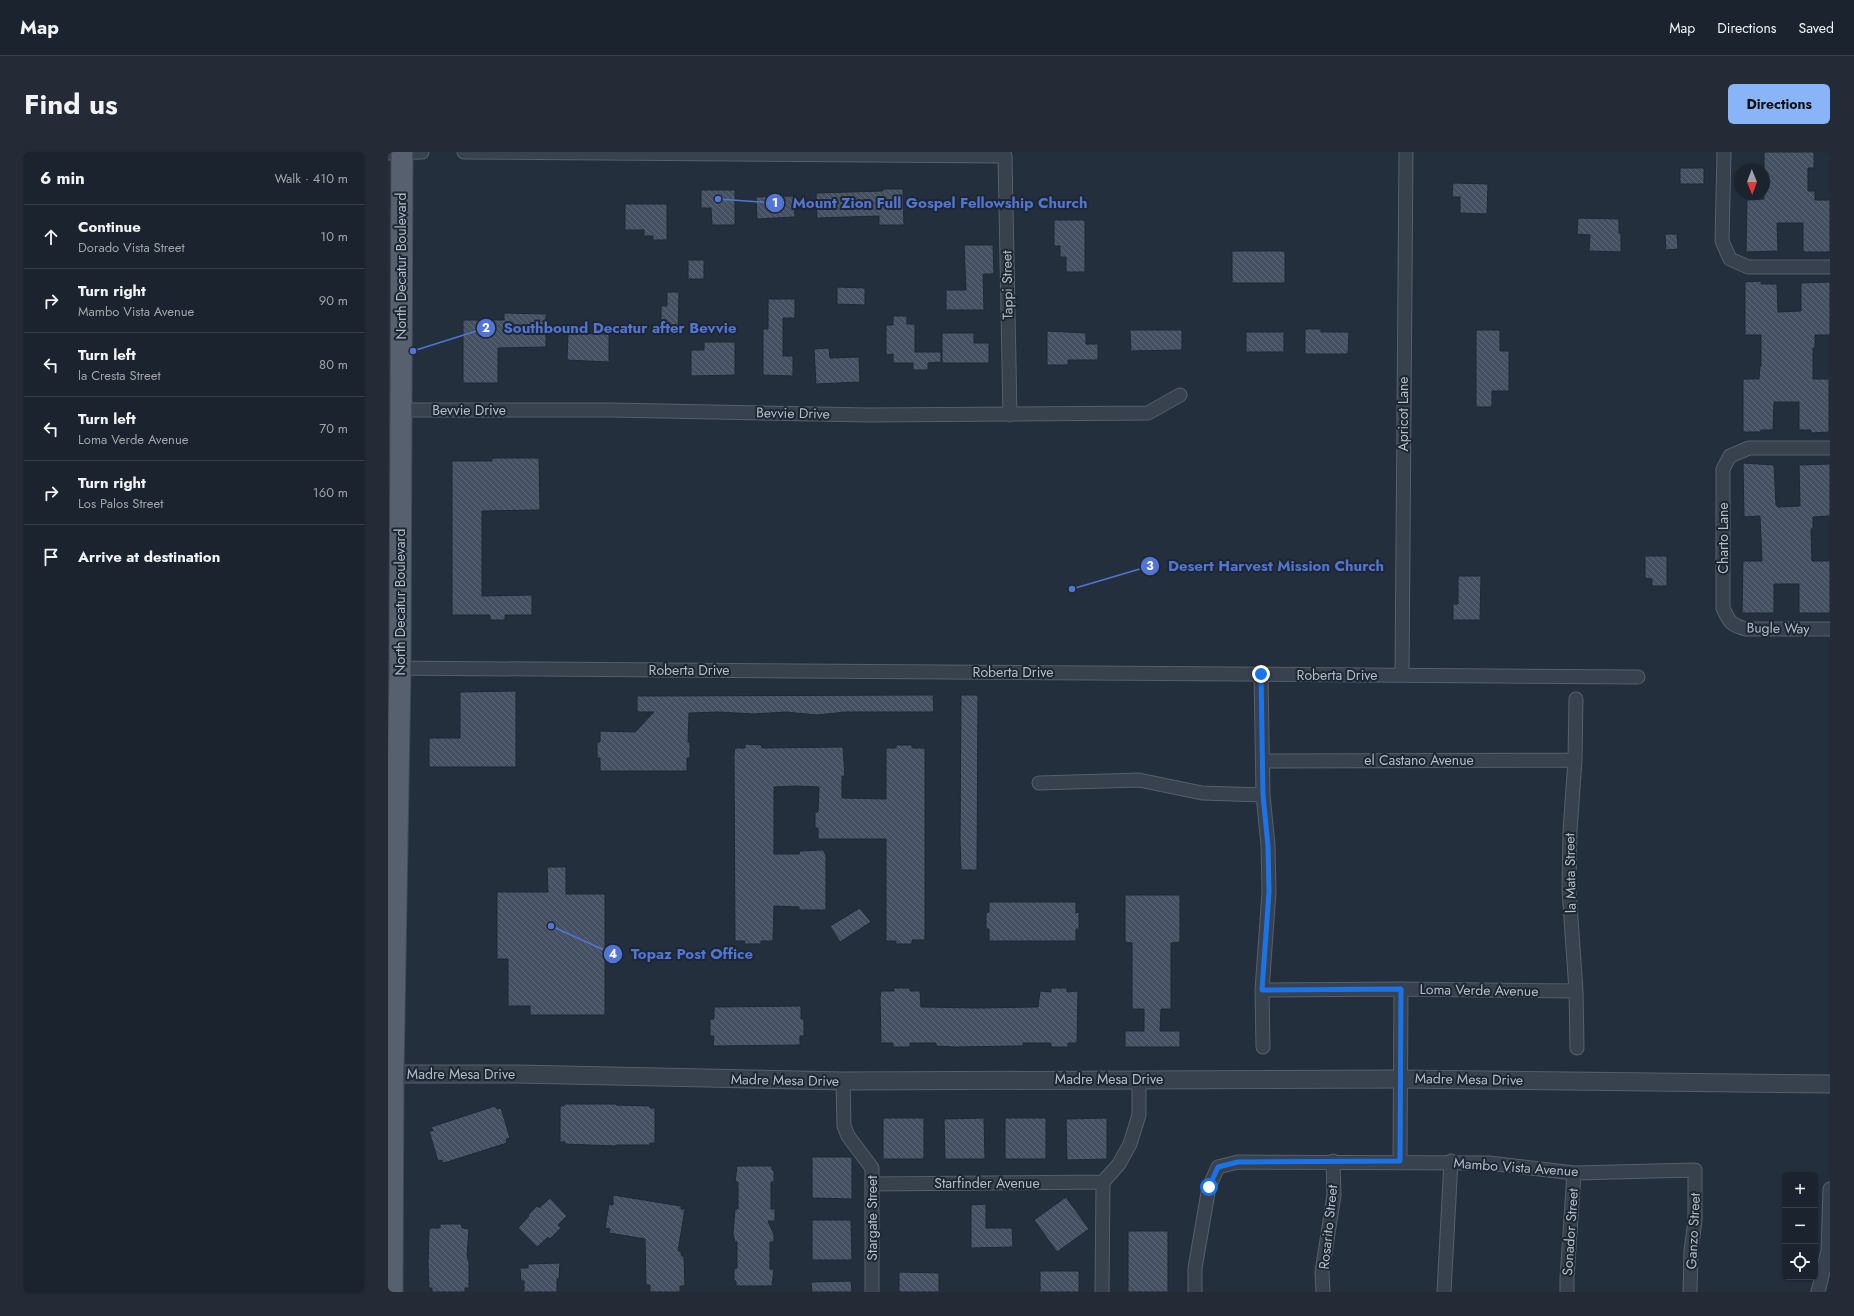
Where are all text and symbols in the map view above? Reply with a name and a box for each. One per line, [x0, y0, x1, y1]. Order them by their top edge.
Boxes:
text: Map [20, 14, 59, 41]
text: Map [1669, 18, 1695, 38]
text: Directions [1717, 18, 1777, 38]
text: Saved [1799, 18, 1834, 38]
text: Find us [24, 84, 118, 125]
button: Directions [1728, 84, 1830, 124]
north arrow [1734, 164, 1770, 200]
text: 6 min [40, 166, 85, 190]
text: Walk · 410 m [274, 169, 348, 188]
callout: Mount Zion Full Gospel Fellowship Church [765, 190, 1096, 217]
text: Mount Zion Full Gospel Fellowship Church [792, 192, 1088, 214]
street label: North Decatur Boulevard [391, 193, 411, 339]
text: 1 [772, 194, 778, 212]
text: Continue [78, 216, 141, 238]
icon: ahead [40, 226, 62, 248]
text: 10 m [320, 227, 348, 246]
text: Dorado Vista Street [78, 238, 185, 257]
street label: Tappi Street [996, 250, 1018, 320]
text: Turn right [78, 280, 146, 302]
icon: right [40, 290, 62, 312]
text: 90 m [319, 291, 348, 310]
text: Mambo Vista Avenue [78, 302, 194, 321]
callout: Southbound Decatur after Bevvie [476, 314, 745, 341]
text: Southbound Decatur after Bevvie [503, 317, 737, 339]
text: 2 [482, 319, 490, 337]
text: Turn left [78, 344, 136, 366]
icon: left [40, 354, 62, 376]
text: 80 m [319, 355, 348, 374]
text: la Cresta Street [78, 366, 161, 385]
street label: Apricot Lane [1393, 376, 1413, 452]
street label: Bevvie Drive [432, 400, 506, 420]
street label: Bevvie Drive [756, 402, 830, 424]
text: Turn left [78, 408, 136, 430]
icon: left [40, 418, 62, 440]
text: 70 m [319, 419, 348, 438]
text: Loma Verde Avenue [78, 430, 188, 449]
text: Turn right [78, 472, 146, 494]
icon: right [40, 482, 62, 504]
text: 160 m [313, 483, 348, 502]
text: Los Palos Street [78, 494, 163, 513]
street label: Charto Lane [1713, 502, 1733, 574]
street label: North Decatur Boulevard [390, 529, 410, 675]
icon: arrive [40, 546, 62, 568]
text: Arrive at destination [78, 546, 220, 568]
callout: Desert Harvest Mission Church [1140, 552, 1392, 579]
text: Desert Harvest Mission Church [1168, 555, 1384, 577]
text: 3 [1146, 557, 1154, 575]
street label: Bugle Way [1746, 617, 1811, 639]
street label: Roberta Drive [649, 660, 729, 680]
street label: Roberta Drive [973, 662, 1053, 682]
route end [1252, 665, 1270, 683]
street label: Roberta Drive [1297, 665, 1377, 685]
street label: el Castano Avenue [1364, 750, 1474, 770]
street label: la Mata Street [1559, 832, 1581, 913]
callout: Topaz Post Office [603, 940, 762, 967]
text: Topaz Post Office [631, 943, 753, 965]
text: 4 [609, 945, 617, 963]
street label: Loma Verde Avenue [1419, 979, 1539, 1001]
street label: Madre Mesa Drive [407, 1064, 515, 1084]
street label: Madre Mesa Drive [1415, 1068, 1523, 1090]
street label: Madre Mesa Drive [731, 1069, 839, 1091]
street label: Madre Mesa Drive [1055, 1069, 1163, 1089]
street label: Mambo Vista Avenue [1453, 1153, 1579, 1181]
map controls [1782, 1172, 1818, 1280]
button: + [1782, 1172, 1818, 1208]
street label: Starfinder Avenue [934, 1173, 1040, 1193]
street label: Stargate Street [862, 1175, 882, 1261]
route start [1200, 1178, 1218, 1196]
street label: Rosarito Street [1314, 1183, 1342, 1270]
street label: Sonador Street [1557, 1187, 1583, 1276]
street label: Ganzo Street [1681, 1192, 1705, 1270]
button: − [1782, 1208, 1818, 1244]
button: locate [1782, 1244, 1818, 1280]

